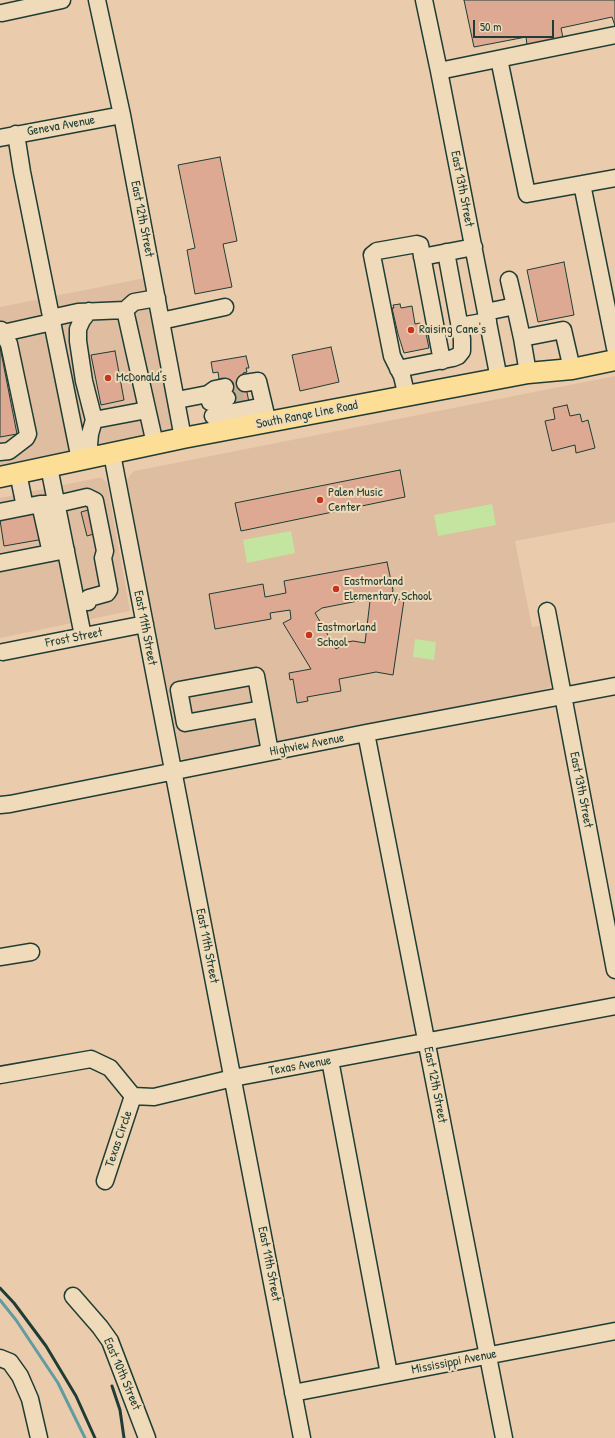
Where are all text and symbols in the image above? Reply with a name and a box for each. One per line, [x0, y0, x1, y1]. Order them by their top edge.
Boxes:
scale bar [475, 12, 556, 38]
text: 50 m [480, 18, 501, 35]
street label: Geneva Avenue [26, 112, 96, 140]
street label: East 13th Street [447, 150, 477, 228]
street label: East 12th Street [127, 180, 157, 258]
place label: Raising Cane's [419, 322, 486, 338]
marker: Raising Cane's [406, 325, 416, 335]
place label: McDonald's [116, 370, 167, 386]
marker: McDonald's [103, 373, 113, 383]
street label: South Range Line Road [255, 397, 359, 433]
place label: Palen Music Center [328, 485, 383, 516]
marker: Palen Music Center [315, 495, 325, 505]
place label: Eastmorland Elementary School [344, 574, 432, 605]
marker: Eastmorland Elementary School [331, 584, 341, 594]
street label: East 11th Street [130, 589, 160, 667]
place label: Eastmorland School [317, 620, 376, 651]
street label: Frost Street [44, 625, 104, 651]
marker: Eastmorland School [304, 630, 314, 640]
street label: Highview Avenue [268, 730, 346, 760]
street label: East 13th Street [566, 751, 596, 829]
street label: East 11th Street [192, 907, 222, 985]
street label: East 12th Street [420, 1046, 450, 1124]
street label: Texas Avenue [268, 1053, 332, 1079]
street label: Texas Circle [102, 1109, 136, 1169]
street label: East 11th Street [254, 1225, 284, 1303]
street label: East 10th Street [100, 1335, 144, 1413]
street label: Mississippi Avenue [410, 1346, 498, 1378]

